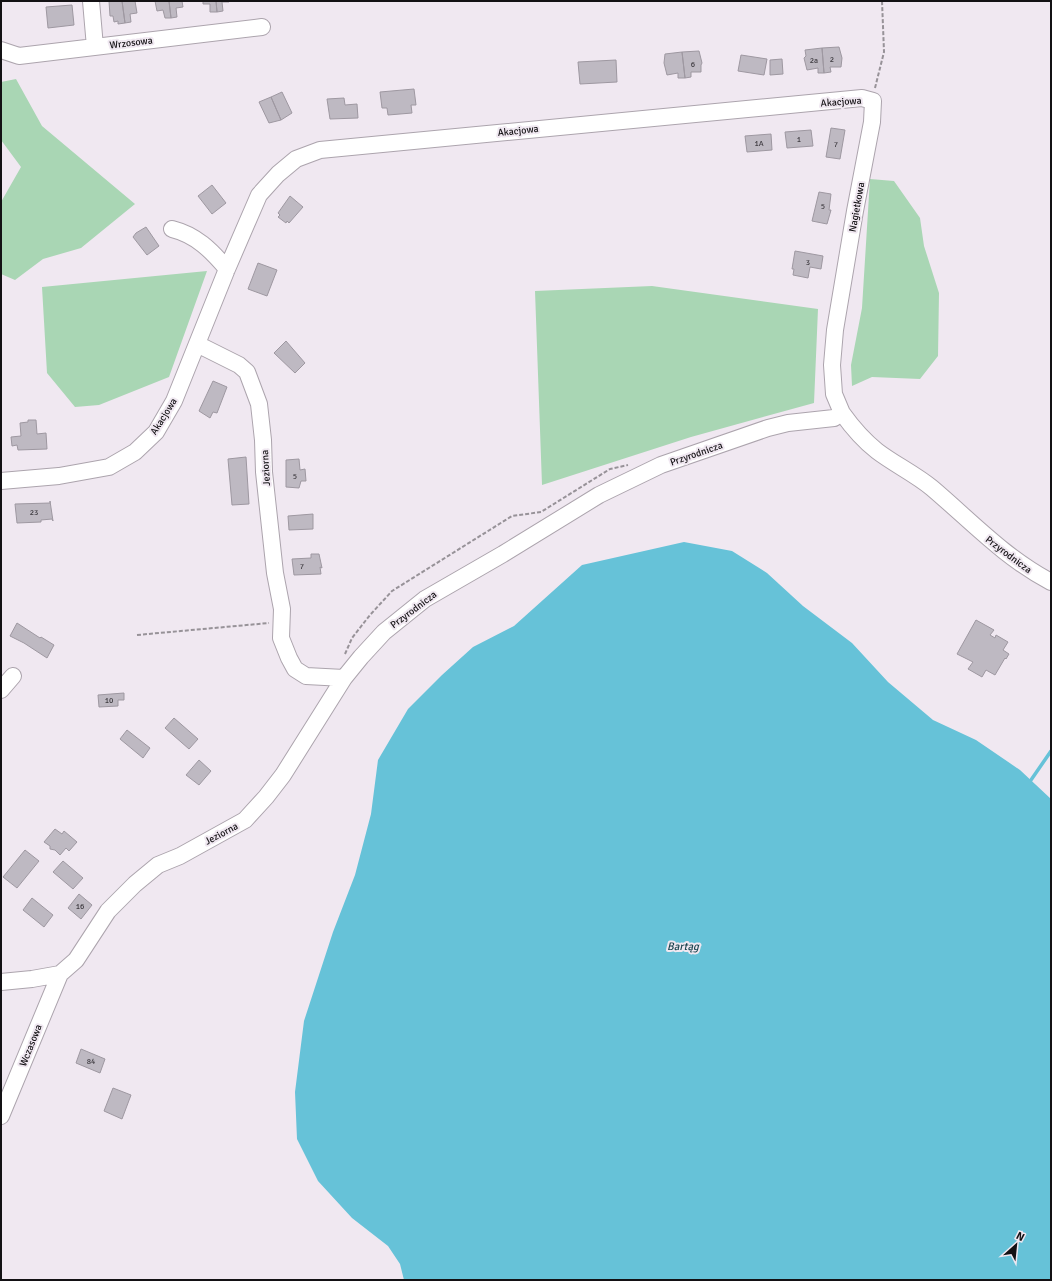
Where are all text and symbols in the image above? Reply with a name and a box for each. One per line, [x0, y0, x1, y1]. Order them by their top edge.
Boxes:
street label: Wrzosowa [109, 34, 153, 52]
house number: 2 [830, 54, 834, 64]
house number: 2a [810, 55, 818, 65]
house number: 6 [691, 59, 695, 69]
street label: Akacjowa [820, 95, 862, 109]
street label: Akacjowa [497, 123, 539, 139]
house number: 1 [797, 134, 801, 144]
house number: 1A [754, 138, 764, 148]
house number: 7 [834, 139, 838, 149]
street label: Nagietkowa [847, 181, 867, 233]
house number: 5 [821, 201, 825, 211]
house number: 3 [806, 257, 810, 267]
street label: Akacjowa [148, 396, 180, 437]
street label: Przyrodnicza [668, 439, 724, 469]
street label: Jeziorna [259, 450, 273, 486]
house number: 5 [293, 471, 297, 481]
house number: 23 [30, 507, 38, 517]
street label: Przyrodnicza [983, 534, 1034, 576]
house number: 7 [300, 561, 304, 571]
street label: Przyrodnicza [388, 589, 439, 631]
house number: 10 [105, 695, 113, 705]
street label: Jeziorna [203, 820, 240, 848]
house number: 16 [76, 901, 84, 911]
water label: Bartąg [667, 940, 700, 953]
street label: Wczasowa [17, 1023, 45, 1068]
house number: 84 [87, 1056, 96, 1066]
north arrow [996, 1225, 1036, 1265]
text: N [1014, 1229, 1027, 1244]

